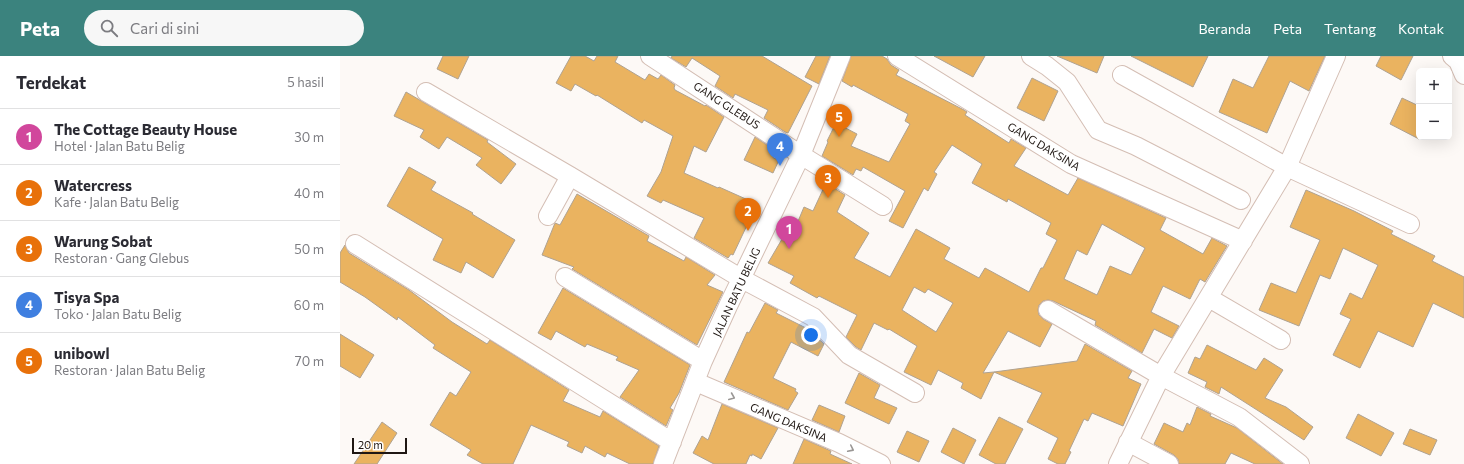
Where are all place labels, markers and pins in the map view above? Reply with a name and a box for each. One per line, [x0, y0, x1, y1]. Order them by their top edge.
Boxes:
pin: 5 [826, 104, 852, 137]
pin: 4 [767, 133, 793, 166]
pin: 3 [815, 165, 841, 198]
pin: 2 [735, 198, 761, 231]
pin: 1 [776, 216, 802, 249]

